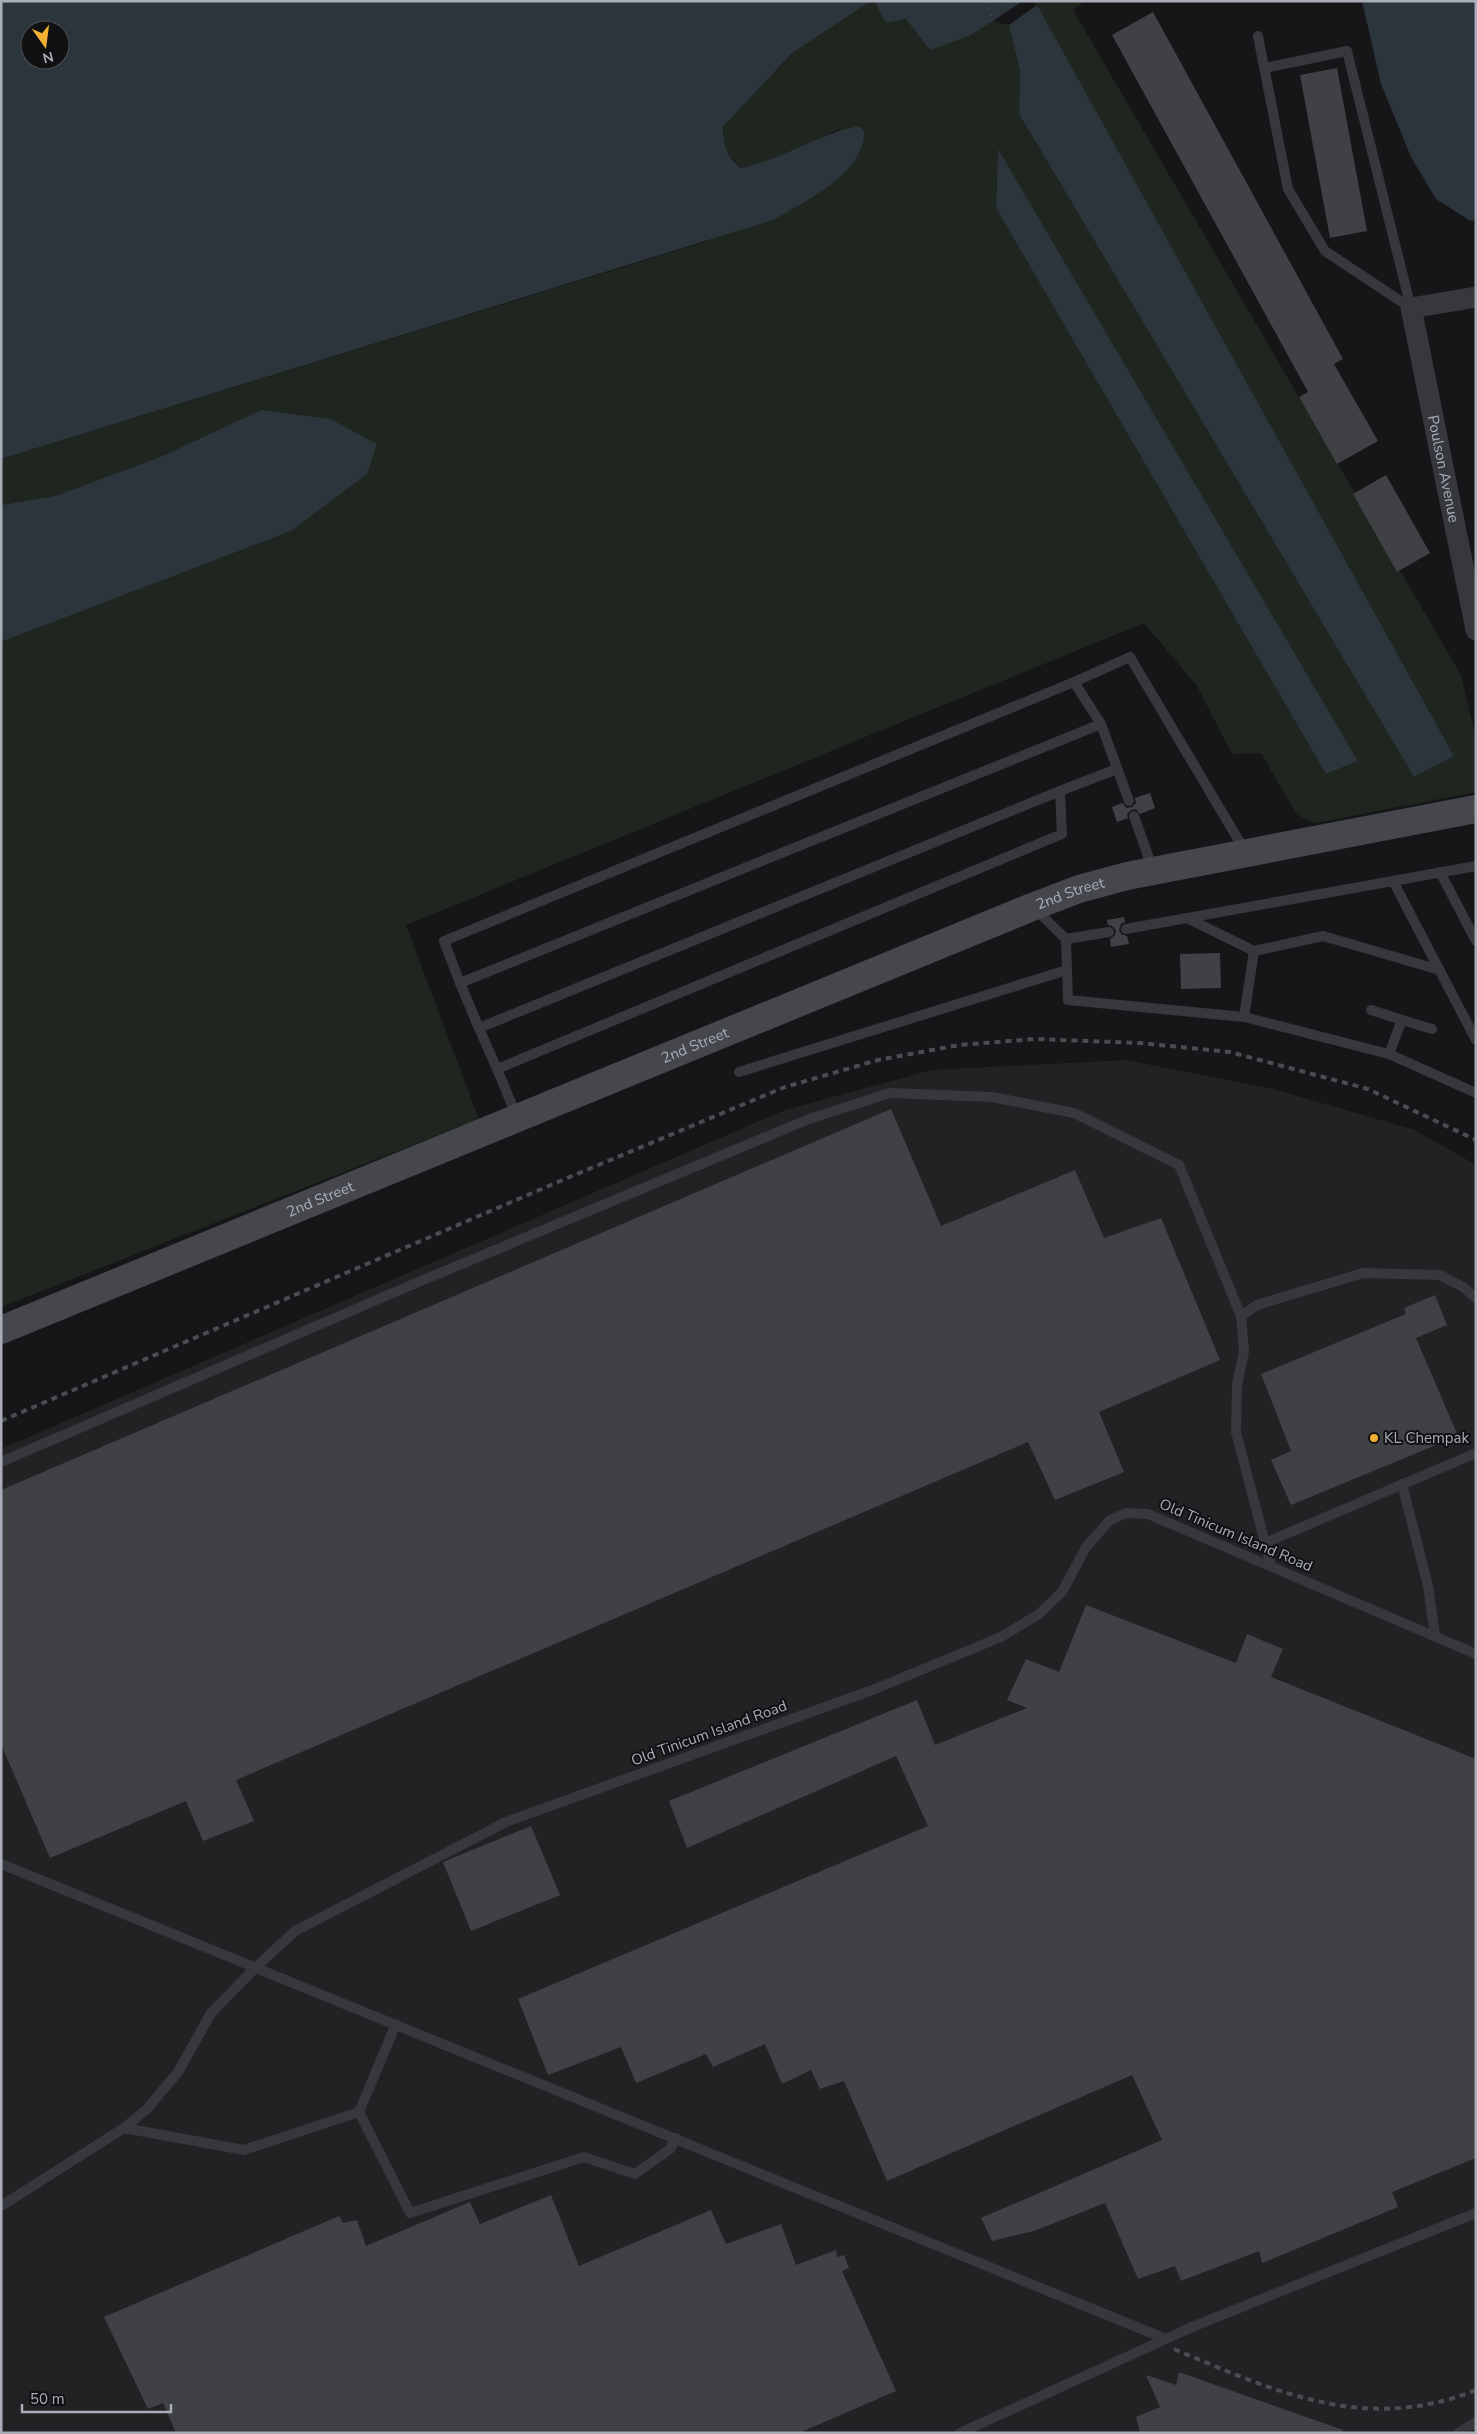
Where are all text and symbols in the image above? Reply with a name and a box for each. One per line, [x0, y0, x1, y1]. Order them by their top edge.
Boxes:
north arrow [20, 20, 70, 70]
text: N [41, 47, 55, 68]
street label: Poulson Avenue [1423, 413, 1464, 524]
street label: 2nd Street [1033, 872, 1107, 915]
street label: 2nd Street [658, 1022, 732, 1068]
street label: 2nd Street [283, 1176, 358, 1222]
place label: KL Chempak [1384, 1428, 1470, 1448]
marker: KL Chempak [1368, 1432, 1380, 1444]
street label: Old Tinicum Island Road [1156, 1494, 1316, 1576]
street label: Old Tinicum Island Road [628, 1695, 790, 1771]
scale bar [22, 2382, 171, 2414]
text: 50 m [30, 2389, 65, 2409]

